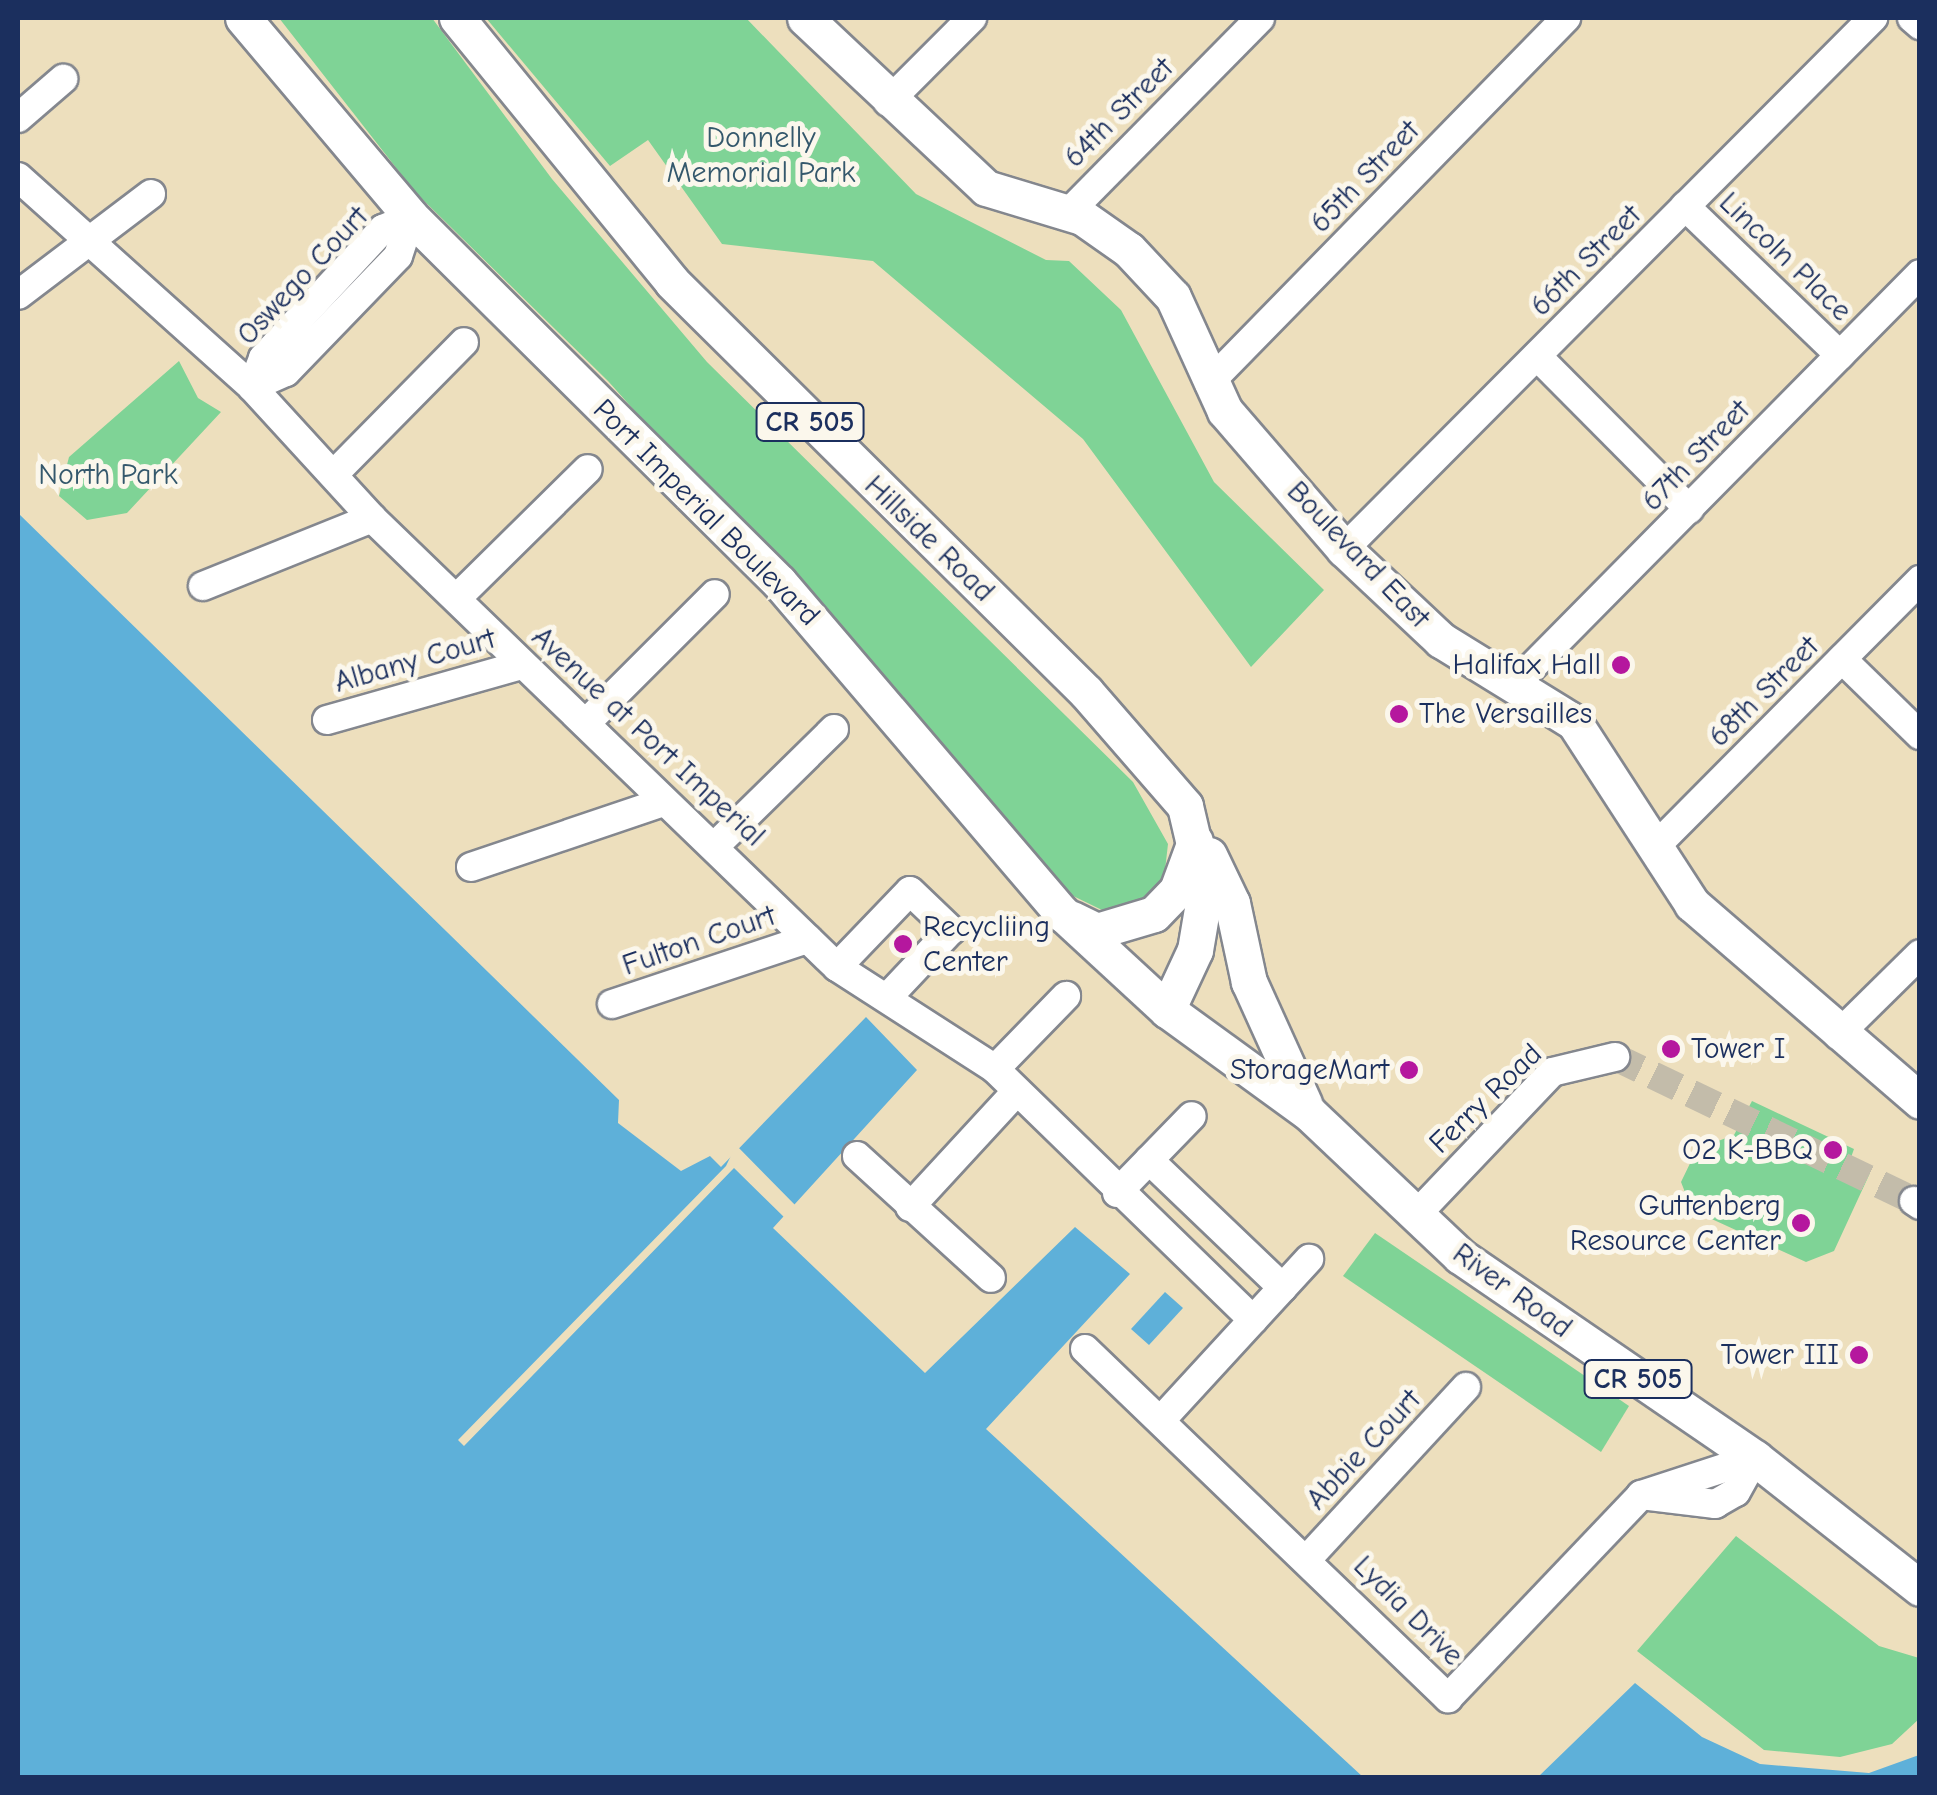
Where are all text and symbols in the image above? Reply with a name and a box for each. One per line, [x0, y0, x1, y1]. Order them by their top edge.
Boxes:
street label: 64th Street [1057, 51, 1181, 175]
street label: 65th Street [1303, 113, 1427, 241]
park label: Donnelly Memorial Park [666, 120, 856, 190]
street label: Lincoln Place [1711, 185, 1859, 329]
street label: 66th Street [1523, 198, 1649, 324]
street label: Oswego Court [230, 199, 376, 353]
street label: Port Imperial Boulevard [585, 392, 827, 634]
street label: 67th Street [1634, 393, 1758, 519]
road number: CR 505 [755, 399, 865, 445]
park label: North Park [38, 457, 178, 493]
street label: Hillside Road [857, 468, 1001, 610]
street label: Boulevard East [1279, 474, 1437, 636]
street label: Avenue at Port Imperial [524, 620, 772, 854]
street label: Albany Court [330, 621, 500, 701]
street label: 68th Street [1701, 629, 1827, 755]
place label: Halifax Hall [1453, 647, 1601, 683]
marker: Halifax Hall [1610, 654, 1632, 676]
place label: The Versailles [1419, 696, 1592, 732]
marker: The Versailles [1388, 703, 1410, 725]
street label: Fulton Court [618, 898, 780, 984]
place label: Recycliing Center [923, 909, 1050, 980]
marker: Recycliing Center [892, 933, 914, 955]
place label: Tower I [1691, 1031, 1786, 1067]
street label: Ferry Road [1422, 1037, 1550, 1161]
marker: Tower I [1660, 1038, 1682, 1060]
place label: StorageMart [1230, 1052, 1389, 1088]
marker: StorageMart [1398, 1059, 1420, 1081]
place label: O2 K-BBQ [1682, 1132, 1813, 1168]
marker: O2 K-BBQ [1822, 1139, 1844, 1161]
place label: Guttenberg Resource Center [1570, 1188, 1781, 1258]
marker: Guttenberg Resource Center [1790, 1212, 1812, 1234]
street label: River Road [1445, 1236, 1579, 1346]
place label: Tower III [1721, 1337, 1839, 1373]
marker: Tower III [1848, 1344, 1870, 1366]
road number: CR 505 [1583, 1356, 1693, 1402]
street label: Abbie Court [1299, 1382, 1429, 1518]
street label: Lydia Drive [1346, 1549, 1470, 1673]

